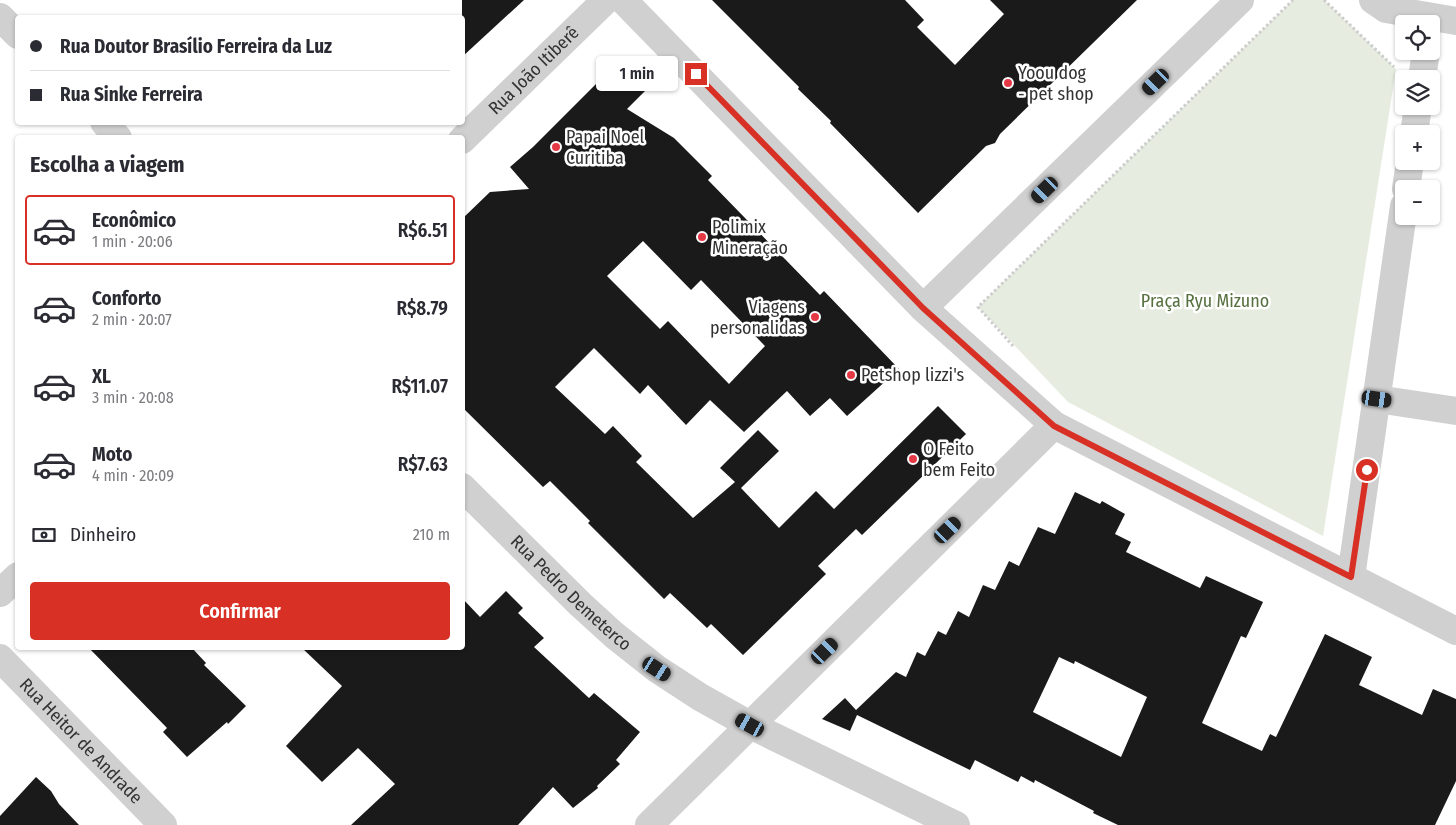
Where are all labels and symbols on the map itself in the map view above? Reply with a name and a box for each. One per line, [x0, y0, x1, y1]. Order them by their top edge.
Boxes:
street label: Rua João Itiberê [484, 21, 584, 119]
callout: 1 min [596, 56, 678, 92]
place label: Yoou dog - pet shop [1018, 62, 1094, 105]
route end [685, 63, 707, 85]
car [1140, 66, 1172, 98]
marker: Yoou dog - pet shop [1002, 77, 1014, 89]
place label: Papai Noel Curitiba [566, 126, 645, 169]
marker: Papai Noel Curitiba [550, 141, 562, 153]
car [1029, 174, 1061, 206]
place label: Polimix Mineração [712, 216, 788, 259]
marker: Polimix Mineração [696, 231, 708, 243]
park label: Praça Ryu Mizuno [1141, 290, 1269, 312]
place label: Viagens personalidas [710, 296, 805, 339]
marker: Viagens personalidas [809, 311, 821, 323]
place label: Petshop lizzi's [861, 364, 965, 386]
marker: Petshop lizzi's [845, 369, 857, 381]
car [1361, 389, 1392, 409]
place label: O Feito bem Feito [923, 438, 995, 481]
marker: O Feito bem Feito [907, 453, 919, 465]
route start [1356, 459, 1378, 481]
car [931, 514, 964, 546]
street label: Rua Pedro Demeterco [506, 530, 636, 655]
car [808, 635, 841, 667]
car [640, 655, 673, 683]
street label: Rua Heitor de Andrade [15, 674, 147, 808]
car [733, 711, 766, 739]

